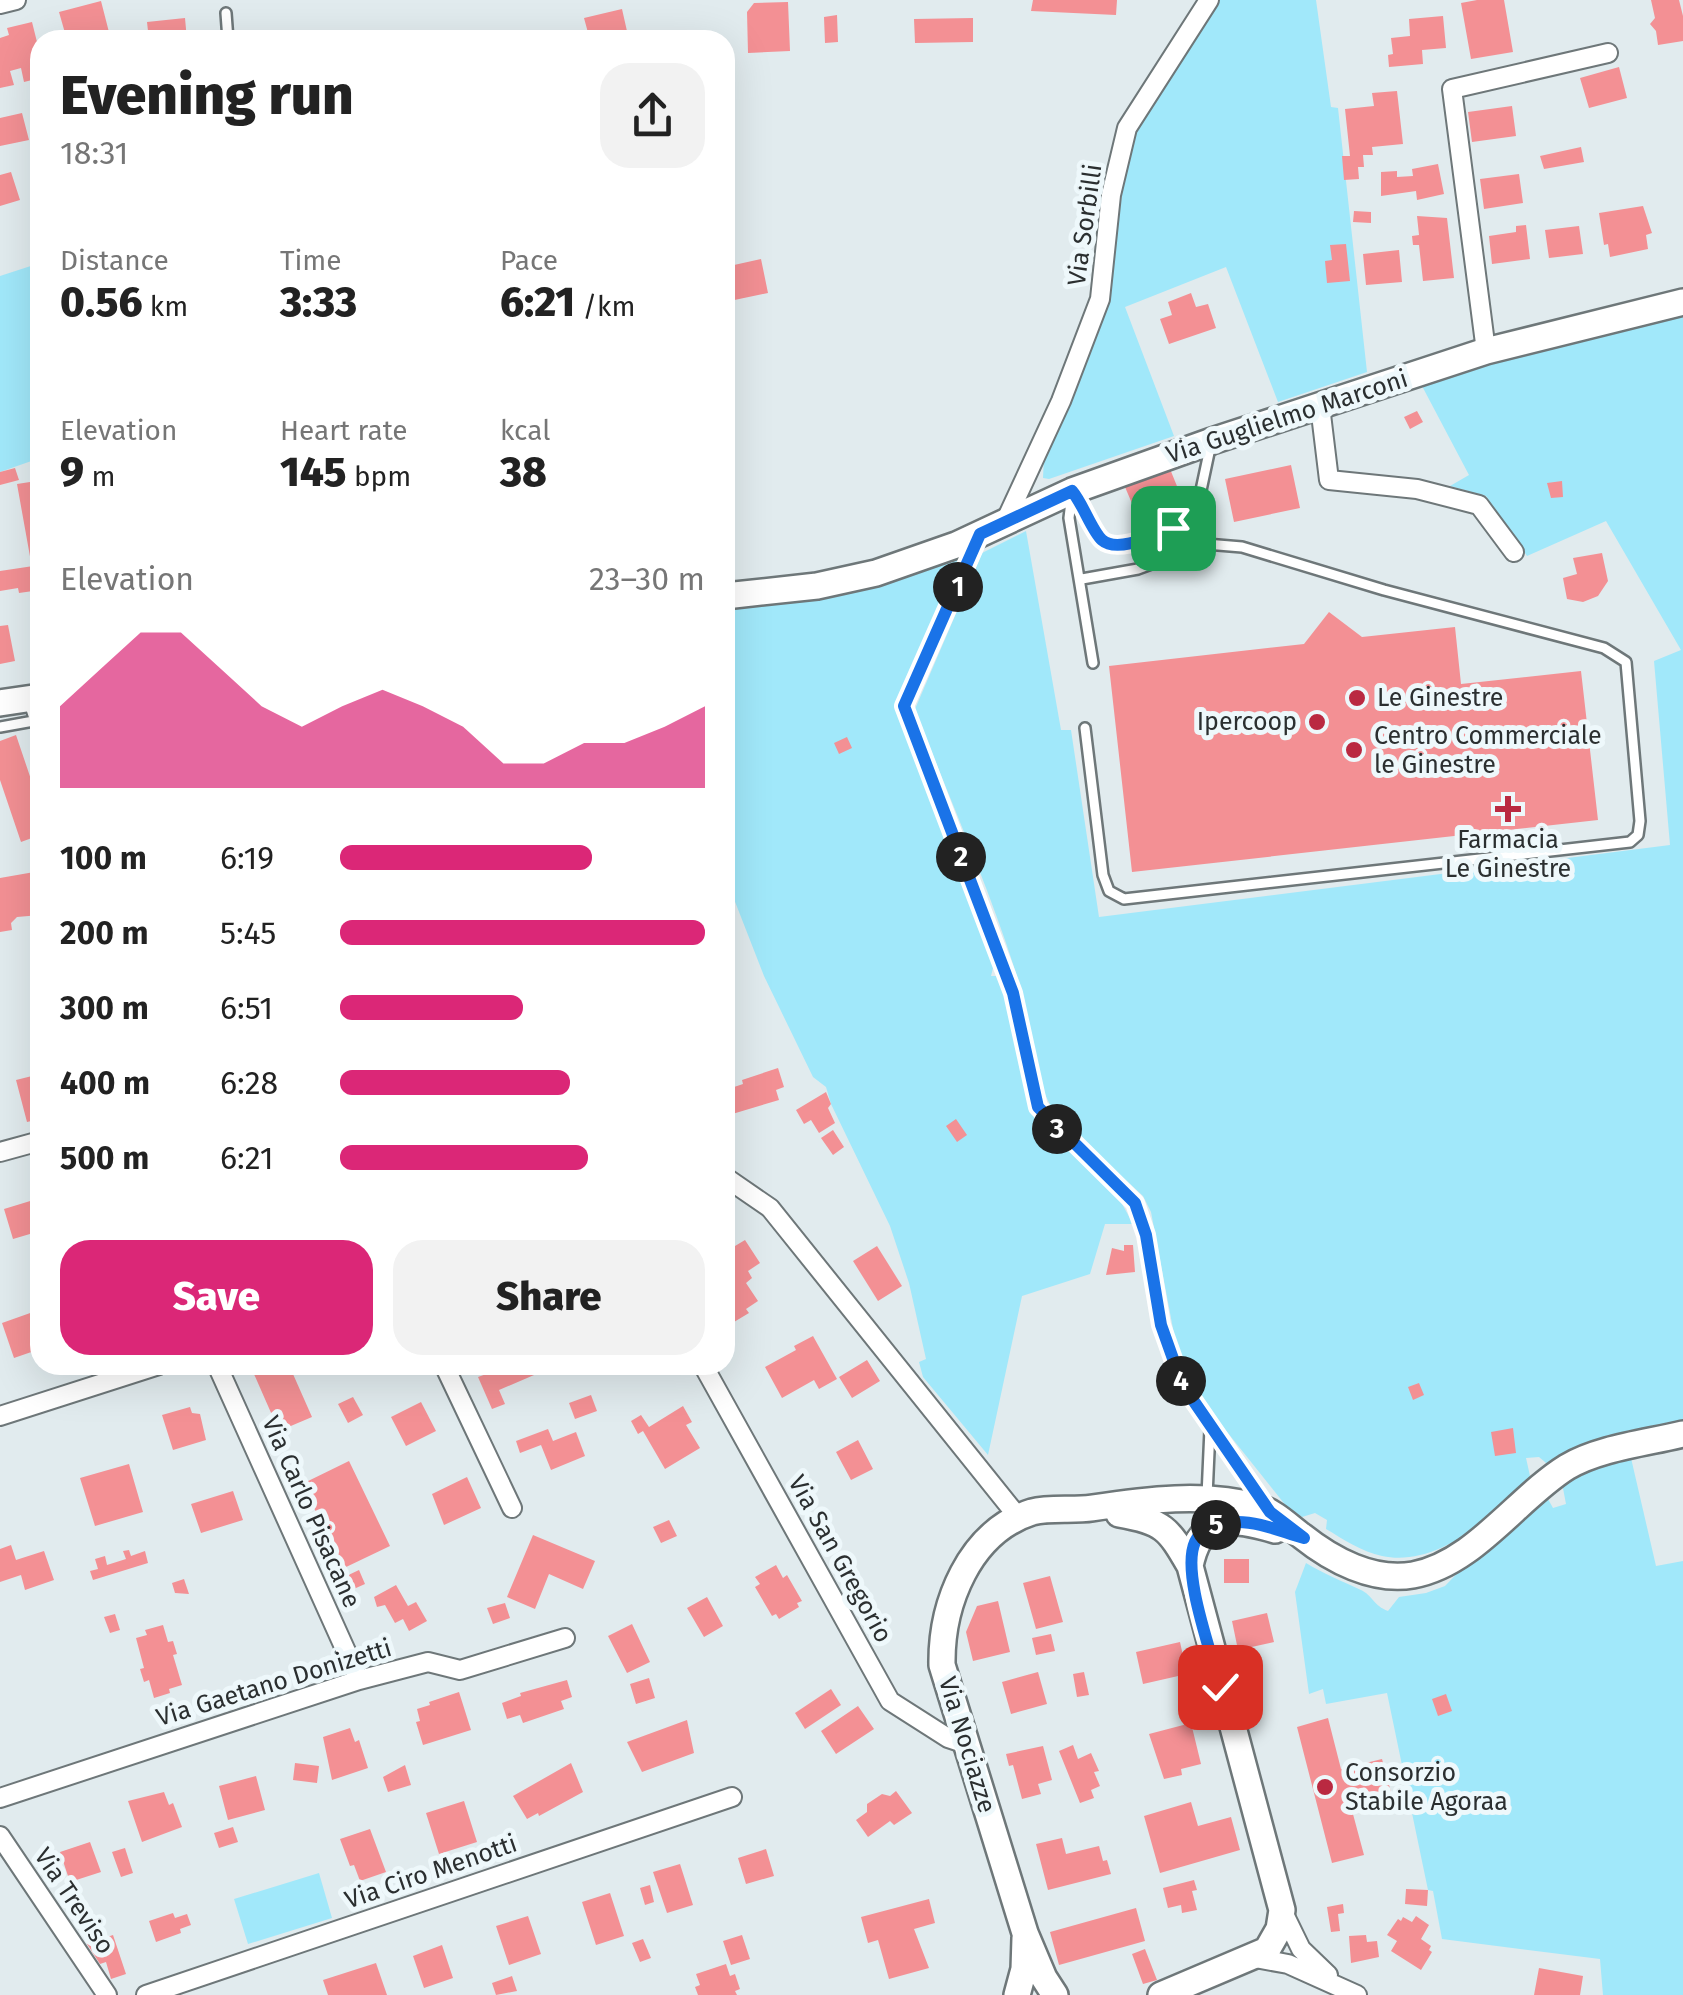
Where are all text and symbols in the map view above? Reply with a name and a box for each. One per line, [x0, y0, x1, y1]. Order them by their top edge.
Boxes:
text: Evening run [60, 63, 354, 129]
button: share [600, 63, 705, 168]
text: 18:31 [60, 134, 128, 172]
street label: Via Sorbilli [1062, 162, 1108, 288]
text: Distance [60, 244, 169, 277]
text: Time [280, 244, 342, 277]
text: Pace [500, 244, 558, 277]
text: 0.56 [60, 277, 142, 327]
text: 3:33 [280, 277, 357, 327]
text: 6:21 [500, 277, 575, 327]
text: km [142, 290, 188, 323]
text: /km [575, 290, 635, 323]
street label: Via Guglielmo Marconi [1162, 364, 1412, 470]
text: Elevation [60, 414, 177, 447]
text: Heart rate [280, 414, 408, 447]
text: kcal [500, 414, 550, 447]
text: 9 [60, 447, 84, 497]
text: 145 [280, 447, 347, 497]
text: 38 [500, 447, 547, 497]
text: m [84, 460, 115, 493]
text: bpm [347, 460, 411, 493]
pin [1131, 486, 1216, 571]
icon: arrive [1146, 501, 1201, 556]
text: Elevation [60, 560, 194, 598]
text: 23–30 m [589, 560, 705, 598]
pin: 1 [933, 562, 983, 612]
text: 1 [952, 570, 965, 603]
place label: Le Ginestre [1377, 683, 1503, 713]
marker: Le Ginestre [1346, 687, 1368, 709]
place label: Ipercoop [1197, 707, 1297, 737]
marker: Ipercoop [1306, 711, 1328, 733]
place label: Centro Commerciale le Ginestre [1374, 721, 1602, 780]
marker: Centro Commerciale le Ginestre [1343, 739, 1365, 761]
marker: Farmacia Le Ginestre [1497, 798, 1519, 820]
place label: Farmacia Le Ginestre [1445, 825, 1571, 884]
pin: 2 [936, 832, 986, 882]
text: 100 m [60, 839, 147, 877]
text: 6:19 [220, 839, 274, 877]
text: 2 [954, 840, 968, 873]
text: 200 m [60, 914, 149, 952]
text: 5:45 [220, 914, 276, 952]
text: 300 m [60, 989, 149, 1027]
text: 6:51 [220, 989, 273, 1027]
text: 400 m [60, 1064, 150, 1102]
text: 6:28 [220, 1064, 278, 1102]
pin: 3 [1032, 1104, 1082, 1154]
text: 3 [1050, 1112, 1064, 1145]
text: 500 m [60, 1139, 149, 1177]
text: 6:21 [220, 1139, 274, 1177]
button: Save [60, 1240, 373, 1355]
button: Share [393, 1240, 705, 1355]
pin: 4 [1156, 1356, 1206, 1406]
text: 4 [1173, 1364, 1189, 1397]
street label: Via Carlo Pisacane [255, 1411, 367, 1613]
street label: Via San Gregorio [782, 1470, 898, 1648]
pin: 5 [1191, 1500, 1241, 1550]
text: 5 [1208, 1508, 1224, 1541]
street label: Via Gaetano Donizetti [153, 1633, 395, 1733]
pin [1178, 1645, 1263, 1730]
icon: check [1193, 1660, 1248, 1715]
street label: Via Nociazze [932, 1673, 1002, 1817]
place label: Consorzio Stabile Agoraa [1345, 1758, 1508, 1817]
marker: Consorzio Stabile Agoraa [1314, 1776, 1336, 1798]
street label: Via Ciro Menotti [341, 1829, 521, 1915]
street label: Via Treviso [28, 1842, 120, 1960]

